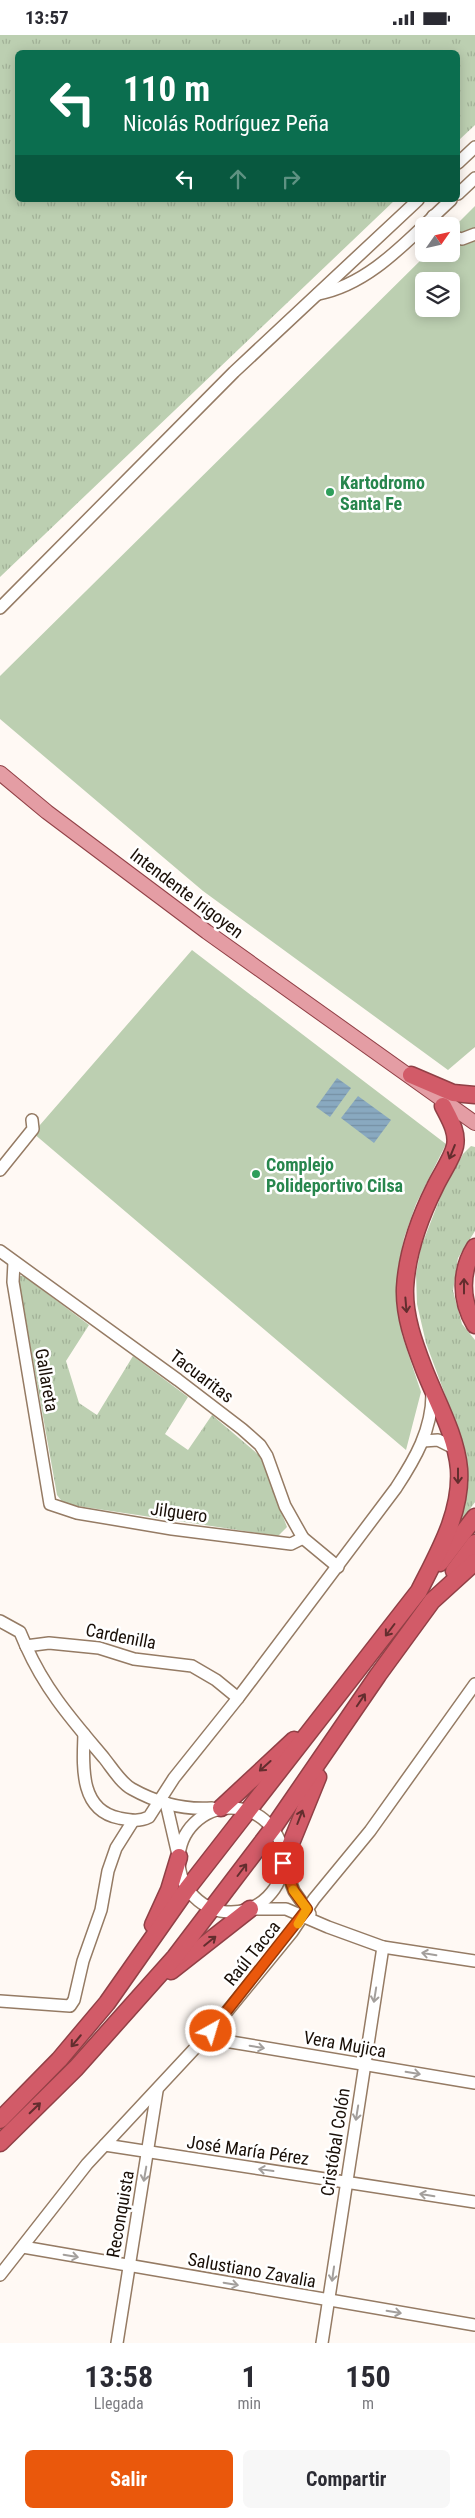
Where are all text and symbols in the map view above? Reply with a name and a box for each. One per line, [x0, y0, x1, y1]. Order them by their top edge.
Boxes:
text: 13:57 [25, 6, 69, 29]
text: 110 m [123, 69, 210, 110]
icon: left [40, 70, 105, 135]
text: Nicolás Rodríguez Peña [123, 111, 329, 136]
icon: left [171, 165, 199, 193]
icon: ahead [224, 165, 252, 193]
icon: right [277, 165, 305, 193]
north arrow [415, 217, 460, 263]
map controls [415, 217, 460, 317]
button: layers [415, 272, 460, 317]
place label: Kartodromo Santa Fe [340, 472, 425, 514]
marker: Kartodromo Santa Fe [324, 486, 336, 498]
street label: Intendente Irigoyen [126, 844, 248, 942]
one-way arrow [447, 1144, 456, 1159]
place label: Complejo Polideportivo Cilsa [266, 1154, 403, 1196]
marker: Complejo Polideportivo Cilsa [250, 1168, 262, 1180]
one-way arrow [459, 1278, 469, 1294]
one-way arrow [402, 1297, 411, 1313]
street label: Tacuaritas [166, 1345, 238, 1407]
street label: Gallareta [31, 1347, 63, 1413]
one-way arrow [453, 1468, 463, 1484]
street label: Jilguero [149, 1498, 209, 1526]
street label: Cardenilla [84, 1619, 158, 1653]
one-way arrow [384, 1623, 395, 1636]
one-way arrow [356, 1693, 366, 1707]
one-way arrow [259, 1760, 272, 1772]
one-way arrow [296, 1810, 305, 1826]
pin [262, 1842, 304, 1884]
icon: arrive [269, 1849, 297, 1877]
one-way arrow [237, 1863, 247, 1877]
street label: Raúl Tacca [220, 1916, 284, 1990]
one-way arrow [203, 1936, 216, 1947]
one-way arrow [421, 1949, 437, 1959]
one-way arrow [370, 1987, 380, 2003]
position arrow [184, 2004, 236, 2056]
street label: Vera Mujica [302, 2026, 388, 2062]
one-way arrow [70, 2034, 81, 2047]
one-way arrow [248, 2042, 264, 2052]
one-way arrow [404, 2069, 420, 2079]
street label: Cristóbal Colón [316, 2086, 354, 2198]
one-way arrow [28, 2102, 41, 2114]
one-way arrow [352, 2105, 362, 2121]
street label: José María Pérez [186, 2131, 311, 2169]
one-way arrow [139, 2165, 149, 2181]
one-way arrow [259, 2165, 275, 2175]
street label: Reconquista [102, 2169, 138, 2259]
one-way arrow [419, 2190, 435, 2200]
street label: Salustiano Zavalia [186, 2248, 318, 2292]
one-way arrow [63, 2252, 79, 2262]
one-way arrow [328, 2266, 338, 2282]
one-way arrow [223, 2279, 239, 2289]
one-way arrow [386, 2307, 402, 2317]
text: 13:58 [84, 2359, 153, 2394]
text: 1 [242, 2359, 257, 2394]
text: 150 [345, 2359, 391, 2394]
text: Llegada [94, 2394, 144, 2413]
text: min [237, 2394, 261, 2413]
text: m [362, 2394, 374, 2413]
button: Salir [25, 2450, 233, 2508]
button: Compartir [243, 2450, 450, 2508]

